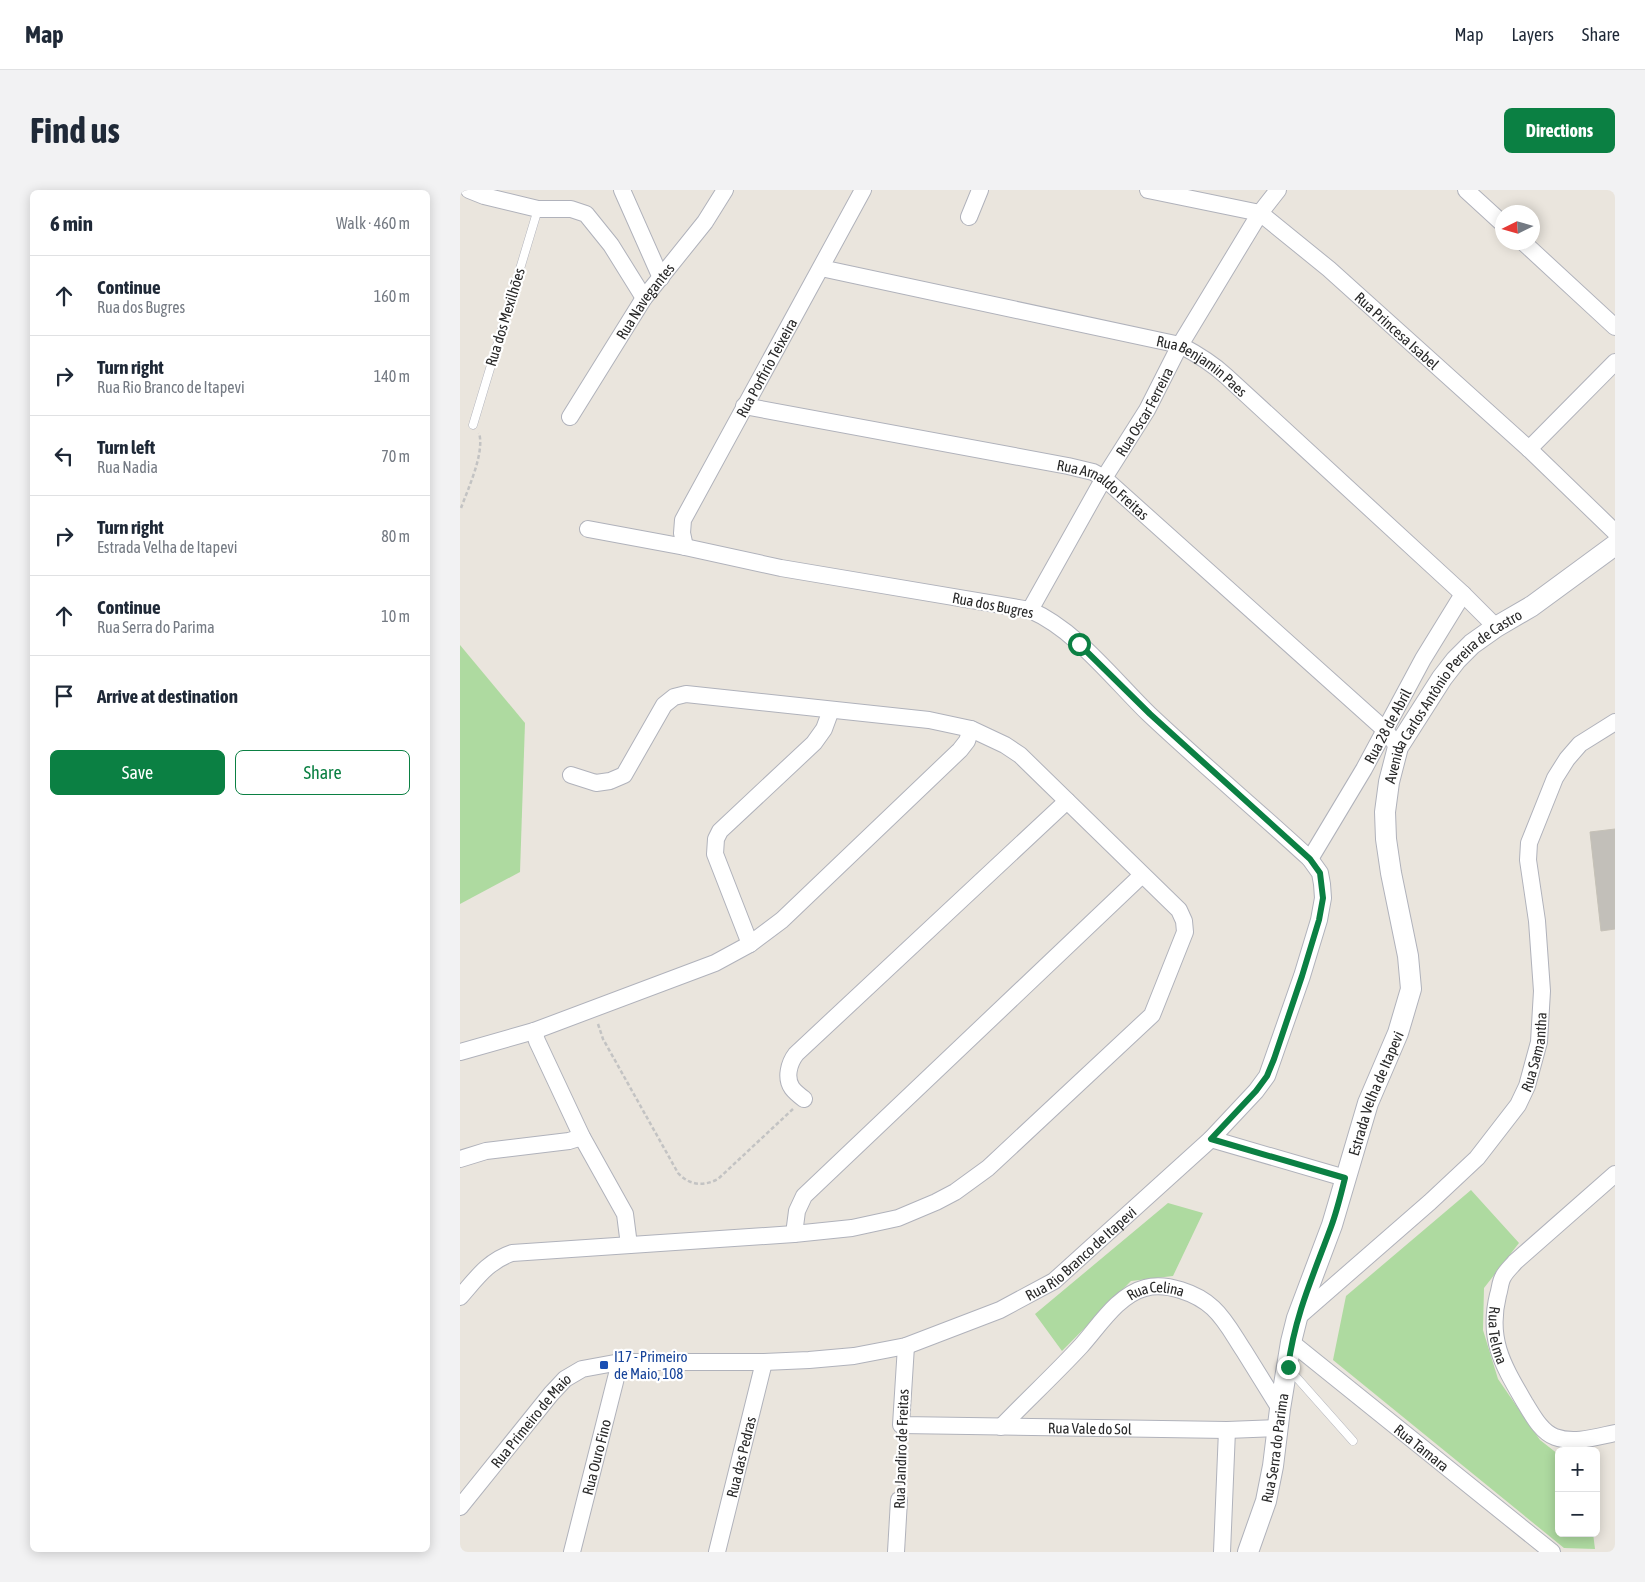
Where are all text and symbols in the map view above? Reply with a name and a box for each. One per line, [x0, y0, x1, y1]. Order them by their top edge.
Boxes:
text: Map [25, 21, 64, 48]
text: Map [1454, 24, 1483, 45]
text: Layers [1511, 24, 1554, 45]
text: Share [1582, 24, 1620, 45]
button: Directions [1504, 108, 1615, 153]
text: Find us [30, 110, 120, 150]
north arrow [1495, 205, 1540, 250]
text: 6 min [50, 211, 93, 235]
text: Walk · 460 m [336, 214, 410, 232]
street label: Rua Navegantes [612, 260, 677, 342]
street label: Rua dos Mexilhões [482, 266, 528, 368]
text: Continue [97, 276, 161, 298]
icon: ahead [50, 282, 78, 310]
text: 160 m [374, 287, 410, 305]
street label: Rua Princesa Isabel [1352, 288, 1443, 373]
text: Rua dos Bugres [97, 298, 185, 316]
street label: Rua Porfirio Teixeira [732, 315, 800, 420]
street label: Rua Benjamin Paes [1155, 332, 1251, 400]
text: Turn right [97, 356, 164, 378]
icon: right [50, 362, 78, 390]
street label: Rua Oscar Ferreira [1112, 364, 1176, 459]
text: 140 m [374, 367, 410, 385]
text: Rua Rio Branco de Itapevi [97, 378, 245, 396]
text: Turn left [97, 436, 155, 458]
icon: left [50, 442, 78, 470]
text: 70 m [381, 447, 410, 465]
street label: Rua Arnaldo Freitas [1056, 456, 1153, 523]
text: Rua Nadia [97, 458, 158, 476]
text: Turn right [97, 516, 164, 538]
icon: right [50, 522, 78, 550]
text: 80 m [381, 527, 410, 545]
text: Estrada Velha de Itapevi [97, 538, 238, 556]
street label: Rua dos Bugres [951, 589, 1035, 621]
text: Continue [97, 596, 161, 618]
icon: ahead [50, 602, 78, 630]
street label: Avenida Carlos Antônio Pereira de Castro [1381, 605, 1525, 785]
text: 10 m [381, 607, 410, 625]
text: Rua Serra do Parima [97, 618, 215, 636]
route start [1068, 633, 1091, 656]
icon: arrive [50, 682, 78, 710]
text: Arrive at destination [97, 685, 238, 707]
street label: Rua 28 de Abril [1360, 685, 1414, 766]
button: Save [50, 750, 225, 795]
button: Share [235, 750, 410, 795]
street label: Rua Samantha [1517, 1012, 1549, 1094]
street label: Estrada Velha de Itapevi [1344, 1028, 1406, 1158]
street label: Rua Rio Branco de Itapevi [1022, 1203, 1139, 1303]
street label: Rua Celina [1123, 1278, 1187, 1303]
street label: Rua Telma [1486, 1306, 1511, 1366]
place label: I17 - Primeiro de Maio, 108 [614, 1348, 688, 1382]
route end [1277, 1356, 1300, 1379]
marker: I17 - Primeiro de Maio, 108 [598, 1359, 610, 1371]
street label: Rua Primeiro de Maio [487, 1369, 574, 1471]
street label: Rua Jandiro de Freitas [890, 1389, 912, 1509]
street label: Rua Serra do Parima [1257, 1392, 1291, 1504]
street label: Rua das Pedras [722, 1415, 759, 1499]
street label: Rua Ouro Fino [578, 1417, 614, 1497]
street label: Rua Vale do Sol [1048, 1419, 1132, 1437]
street label: Rua Tamara [1391, 1420, 1453, 1474]
map controls [1555, 1447, 1600, 1537]
button: + [1555, 1447, 1600, 1492]
button: − [1555, 1492, 1600, 1537]

